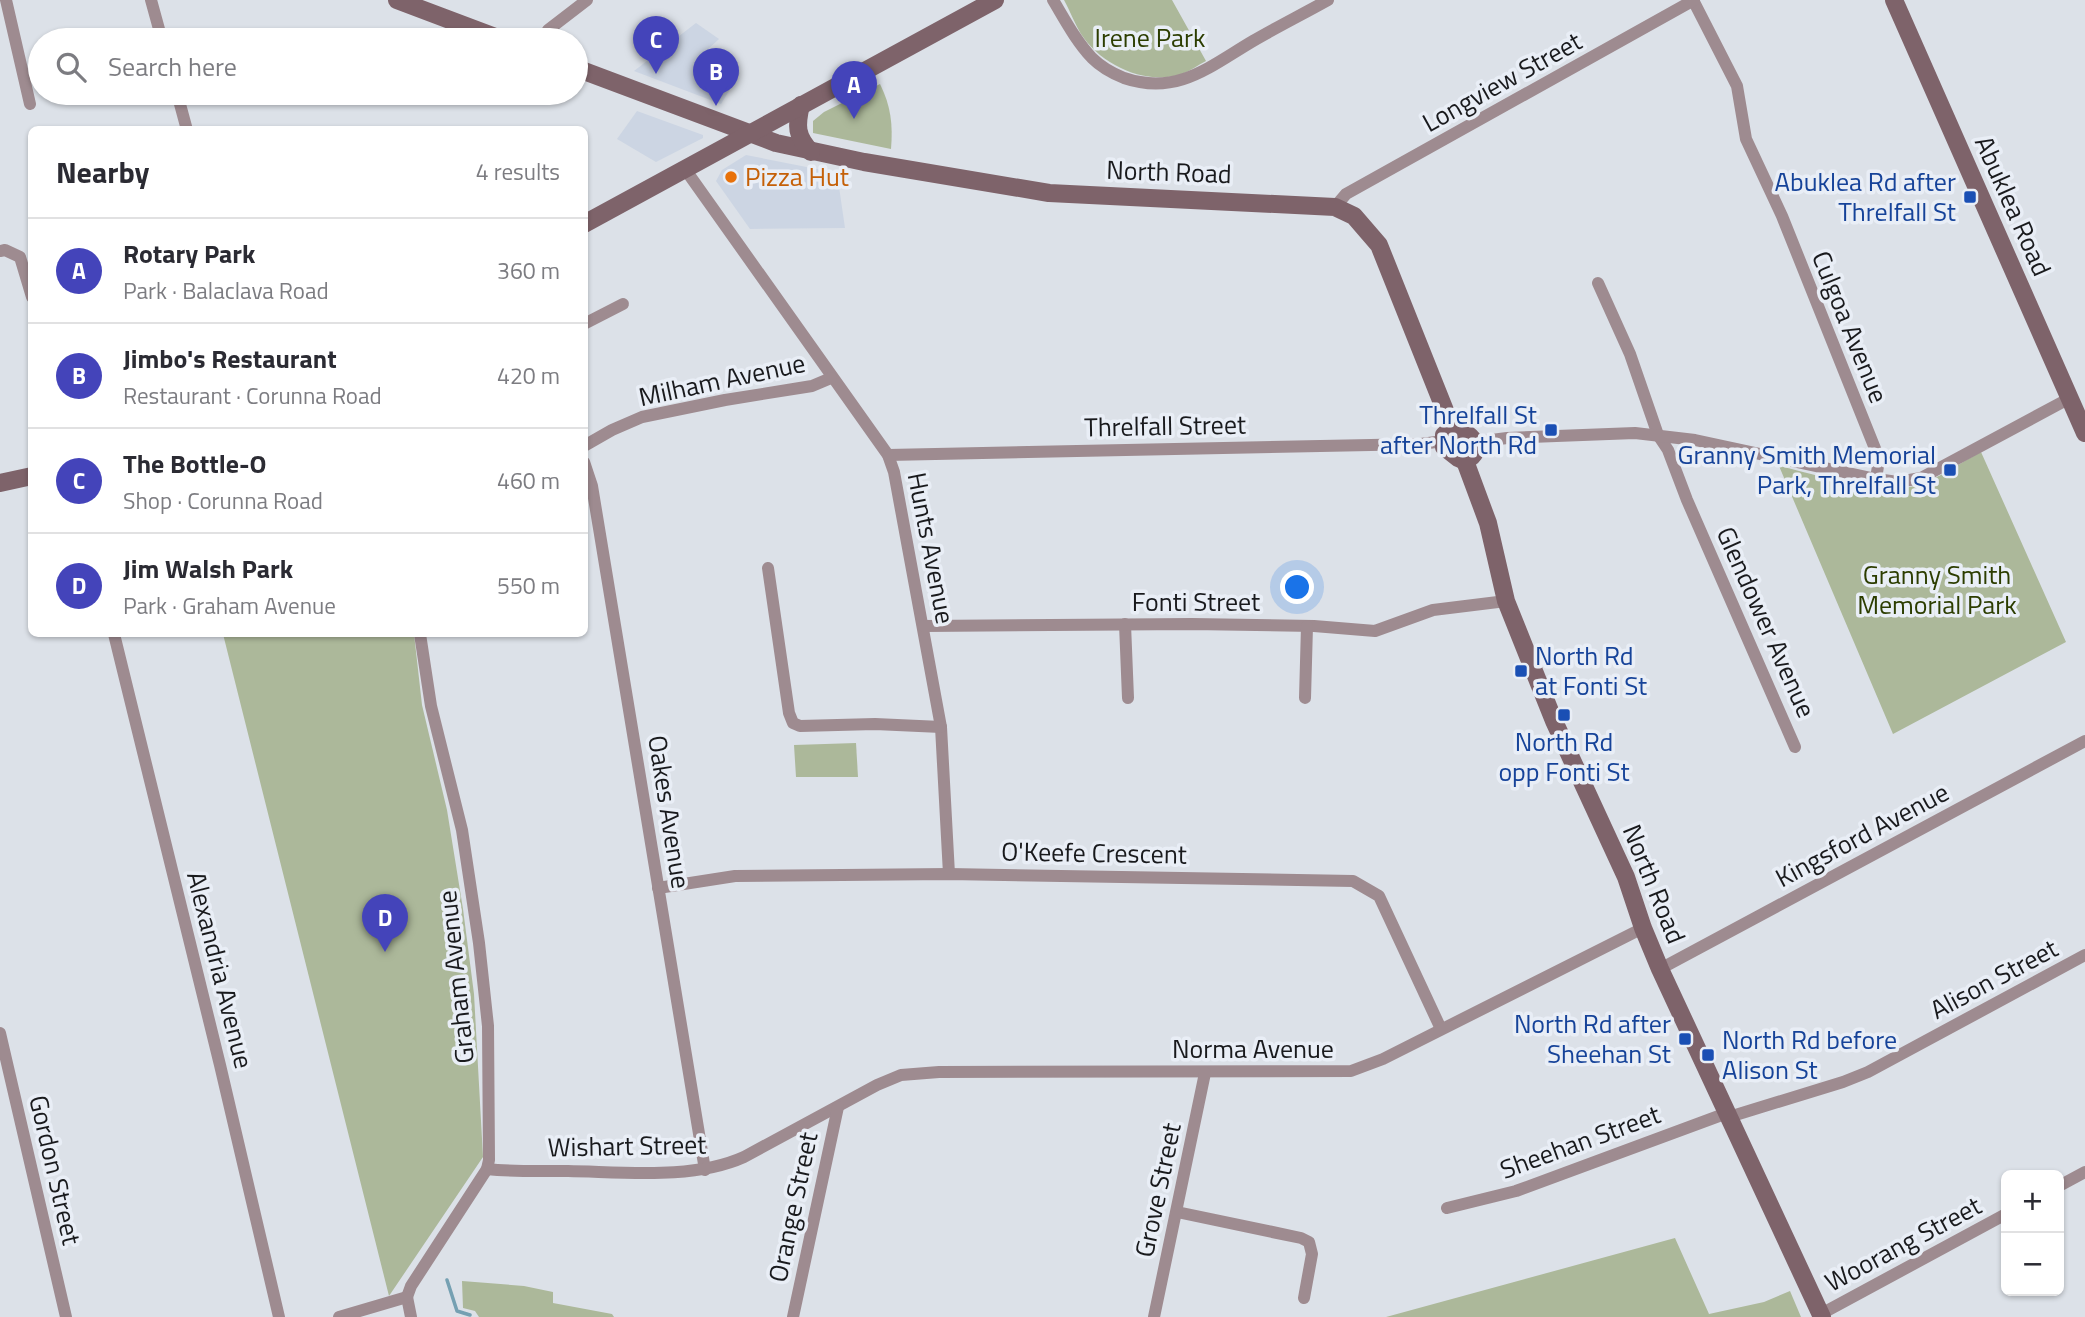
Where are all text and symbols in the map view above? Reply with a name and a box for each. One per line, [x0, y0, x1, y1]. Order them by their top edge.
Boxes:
pin: C [633, 16, 679, 74]
park label: Irene Park [1095, 18, 1205, 57]
street label: Longview Street [1415, 22, 1589, 142]
search box [28, 28, 588, 105]
text: Search here [108, 47, 237, 86]
icon: search [52, 48, 90, 86]
pin: B [693, 48, 739, 106]
pin: A [831, 61, 877, 119]
street label: Abuklea Road [1965, 130, 2062, 282]
text: Nearby [56, 149, 149, 195]
street label: North Road [1106, 150, 1232, 193]
text: 4 results [476, 154, 560, 189]
place label: Pizza Hut [745, 157, 849, 196]
place label: Abuklea Rd after Threlfall St [1775, 162, 1956, 231]
marker: Pizza Hut [723, 169, 739, 185]
marker: Abuklea Rd after Threlfall St [1962, 189, 1978, 205]
text: Rotary Park [123, 234, 255, 273]
street label: Culgoa Avenue [1802, 245, 1899, 409]
text: A [72, 253, 86, 288]
text: 360 m [497, 253, 560, 288]
text: Park · Balaclava Road [123, 273, 329, 308]
text: Jimbo's Restaurant [123, 339, 337, 378]
street label: Milham Avenue [635, 343, 809, 416]
text: B [72, 358, 86, 393]
text: 420 m [497, 358, 560, 393]
text: Restaurant · Corunna Road [123, 378, 382, 413]
place label: Threlfall St after North Rd [1380, 395, 1537, 464]
street label: Threlfall Street [1084, 405, 1246, 446]
marker: Threlfall St after North Rd [1543, 422, 1559, 438]
place label: Granny Smith Memorial Park, Threlfall St [1678, 435, 1936, 504]
text: The Bottle-O [123, 444, 266, 483]
marker: Granny Smith Memorial Park, Threlfall St [1942, 462, 1958, 478]
text: C [73, 463, 85, 498]
text: 460 m [497, 463, 560, 498]
street label: Hunts Avenue [898, 469, 965, 627]
text: Shop · Corunna Road [123, 483, 323, 518]
street label: Glendower Avenue [1707, 520, 1826, 724]
text: Jim Walsh Park [123, 549, 293, 588]
park label: Granny Smith Memorial Park [1857, 555, 2017, 624]
text: D [72, 568, 86, 603]
text: 550 m [497, 568, 560, 603]
your location [1280, 570, 1314, 604]
street label: Fonti Street [1132, 582, 1260, 621]
text: Park · Graham Avenue [123, 588, 336, 623]
place label: North Rd at Fonti St [1535, 636, 1647, 705]
marker: North Rd at Fonti St [1513, 663, 1529, 679]
marker: North Rd opp Fonti St [1556, 707, 1572, 723]
place label: North Rd opp Fonti St [1498, 722, 1630, 791]
street label: Oakes Avenue [638, 733, 701, 891]
street label: Kingsford Avenue [1768, 772, 1955, 897]
street label: North Road [1613, 818, 1696, 949]
street label: O'Keefe Crescent [1001, 831, 1187, 874]
street label: Alexandria Avenue [177, 867, 264, 1072]
street label: Graham Avenue [427, 889, 484, 1066]
pin: D [362, 894, 408, 952]
street label: Alison Street [1923, 929, 2065, 1029]
place label: North Rd after Sheehan St [1514, 1004, 1671, 1073]
place label: North Rd before Alison St [1722, 1020, 1897, 1089]
street label: Norma Avenue [1172, 1029, 1334, 1068]
marker: North Rd after Sheehan St [1677, 1031, 1693, 1047]
marker: North Rd before Alison St [1700, 1047, 1716, 1063]
street label: Gordon Street [19, 1091, 92, 1249]
street label: Sheehan Street [1494, 1094, 1665, 1189]
street label: Grove Street [1124, 1119, 1191, 1261]
street label: Wishart Street [547, 1125, 707, 1166]
street label: Orange Street [758, 1128, 827, 1285]
map controls [2001, 1170, 2064, 1296]
button: + [2001, 1170, 2064, 1233]
street label: Woorang Street [1818, 1186, 1988, 1301]
button: − [2001, 1233, 2064, 1296]

